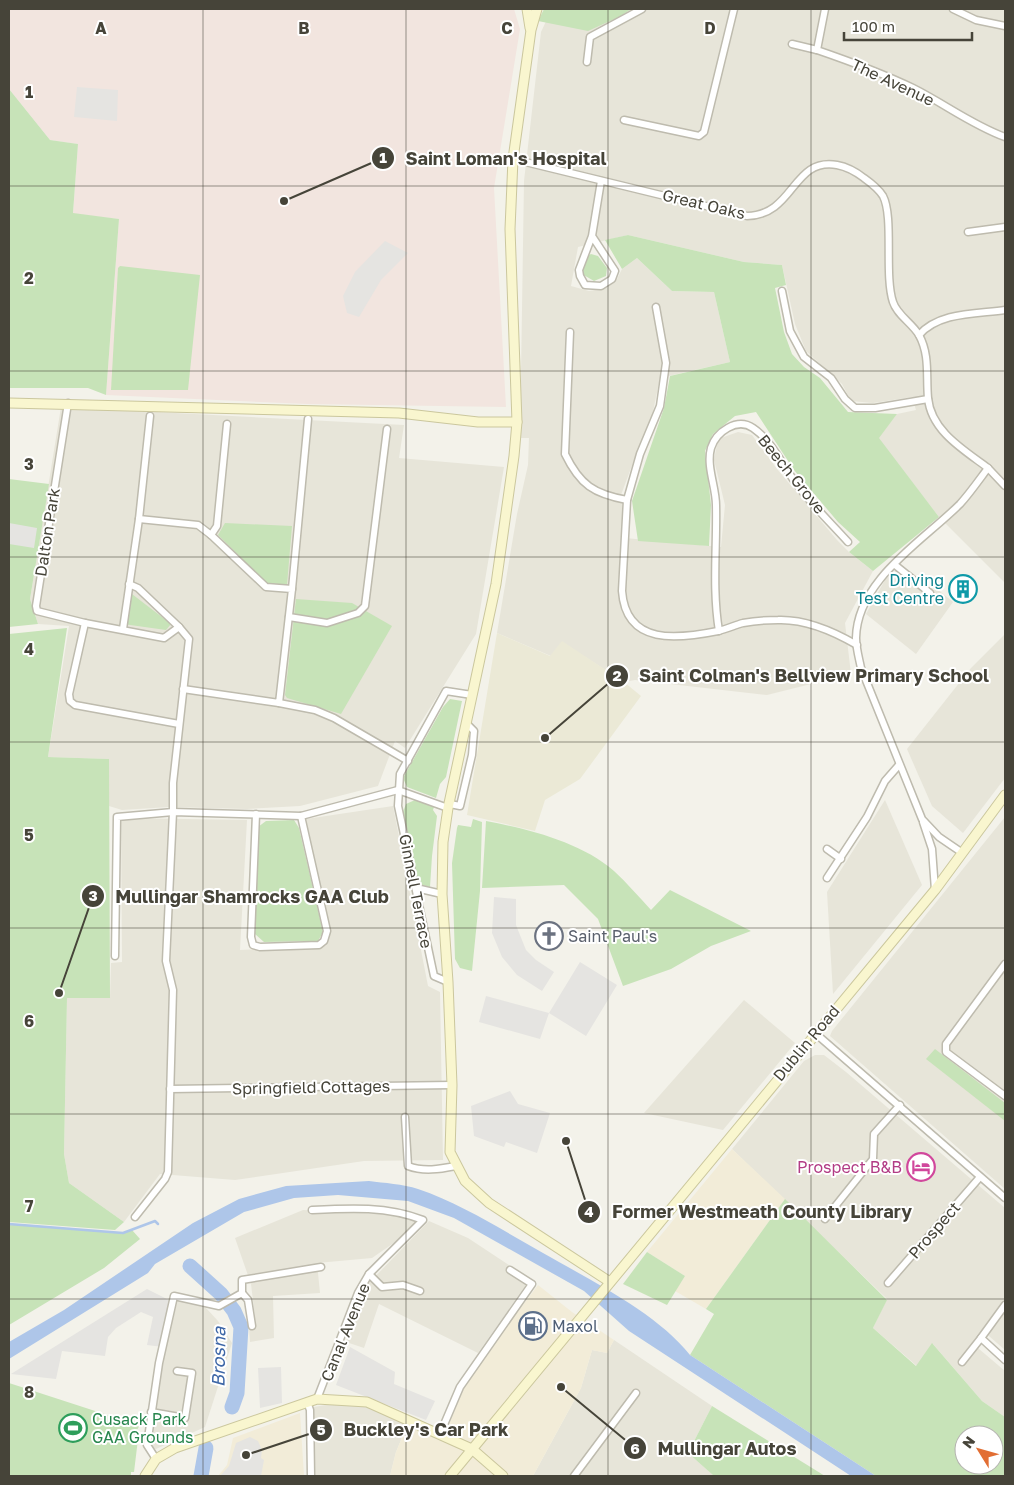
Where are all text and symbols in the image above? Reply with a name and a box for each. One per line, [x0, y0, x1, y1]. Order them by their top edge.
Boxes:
scale bar [844, 10, 972, 42]
text: 100 m [852, 17, 895, 35]
text: A [95, 18, 107, 38]
text: B [298, 18, 310, 38]
text: C [501, 18, 513, 38]
text: D [704, 18, 716, 38]
street label: The Avenue [848, 54, 938, 110]
text: 1 [25, 82, 33, 102]
callout: Saint Loman's Hospital [370, 142, 616, 175]
text: Saint Loman's Hospital [405, 147, 607, 169]
text: 1 [379, 148, 387, 166]
street label: Great Oaks [661, 185, 747, 223]
text: 2 [24, 268, 34, 288]
street label: Beech Grove [754, 430, 830, 518]
text: 3 [24, 454, 34, 474]
street label: Dalton Park [30, 486, 64, 578]
place label: Driving Test Centre [856, 570, 944, 608]
building icon: Driving Test Centre [948, 574, 978, 604]
text: 4 [24, 639, 34, 659]
callout: Saint Colman's Bellview Primary School [604, 660, 999, 693]
text: Saint Colman's Bellview Primary School [639, 664, 989, 686]
text: 2 [612, 666, 622, 684]
text: 5 [24, 825, 34, 845]
street label: Ginnell Terrace [395, 832, 437, 950]
callout: Mullingar Shamrocks GAA Club [80, 880, 399, 913]
text: Mullingar Shamrocks GAA Club [115, 885, 389, 907]
text: 3 [88, 886, 98, 904]
church icon: Saint Paul's [534, 921, 564, 951]
place label: Saint Paul's [568, 926, 657, 946]
street label: Dublin Road [768, 1001, 844, 1085]
text: 6 [24, 1011, 34, 1031]
street label: Springfield Cottages [232, 1076, 390, 1098]
hotel icon: Prospect B&B [906, 1152, 936, 1182]
place label: Prospect B&B [797, 1157, 902, 1177]
callout: Former Westmeath County Library [576, 1195, 922, 1228]
text: 7 [25, 1196, 34, 1216]
street label: Prospect [904, 1197, 964, 1263]
text: Former Westmeath County Library [612, 1200, 912, 1222]
text: 4 [584, 1202, 594, 1220]
street label: Canal Avenue [316, 1280, 374, 1384]
fuel station icon: Maxol [518, 1311, 548, 1341]
place label: Maxol [552, 1316, 598, 1336]
water label: Brosna [206, 1326, 230, 1387]
text: 8 [24, 1382, 34, 1402]
place label: Cusack Park GAA Grounds [92, 1409, 194, 1447]
sports icon: Cusack Park GAA Grounds [58, 1413, 88, 1443]
callout: Buckley's Car Park [309, 1414, 519, 1447]
text: Buckley's Car Park [343, 1418, 509, 1440]
text: 5 [316, 1420, 326, 1438]
north arrow [954, 1425, 1004, 1475]
callout: Mullingar Autos [622, 1432, 806, 1465]
text: N [958, 1433, 978, 1451]
text: Mullingar Autos [658, 1437, 796, 1459]
text: 6 [630, 1439, 640, 1457]

